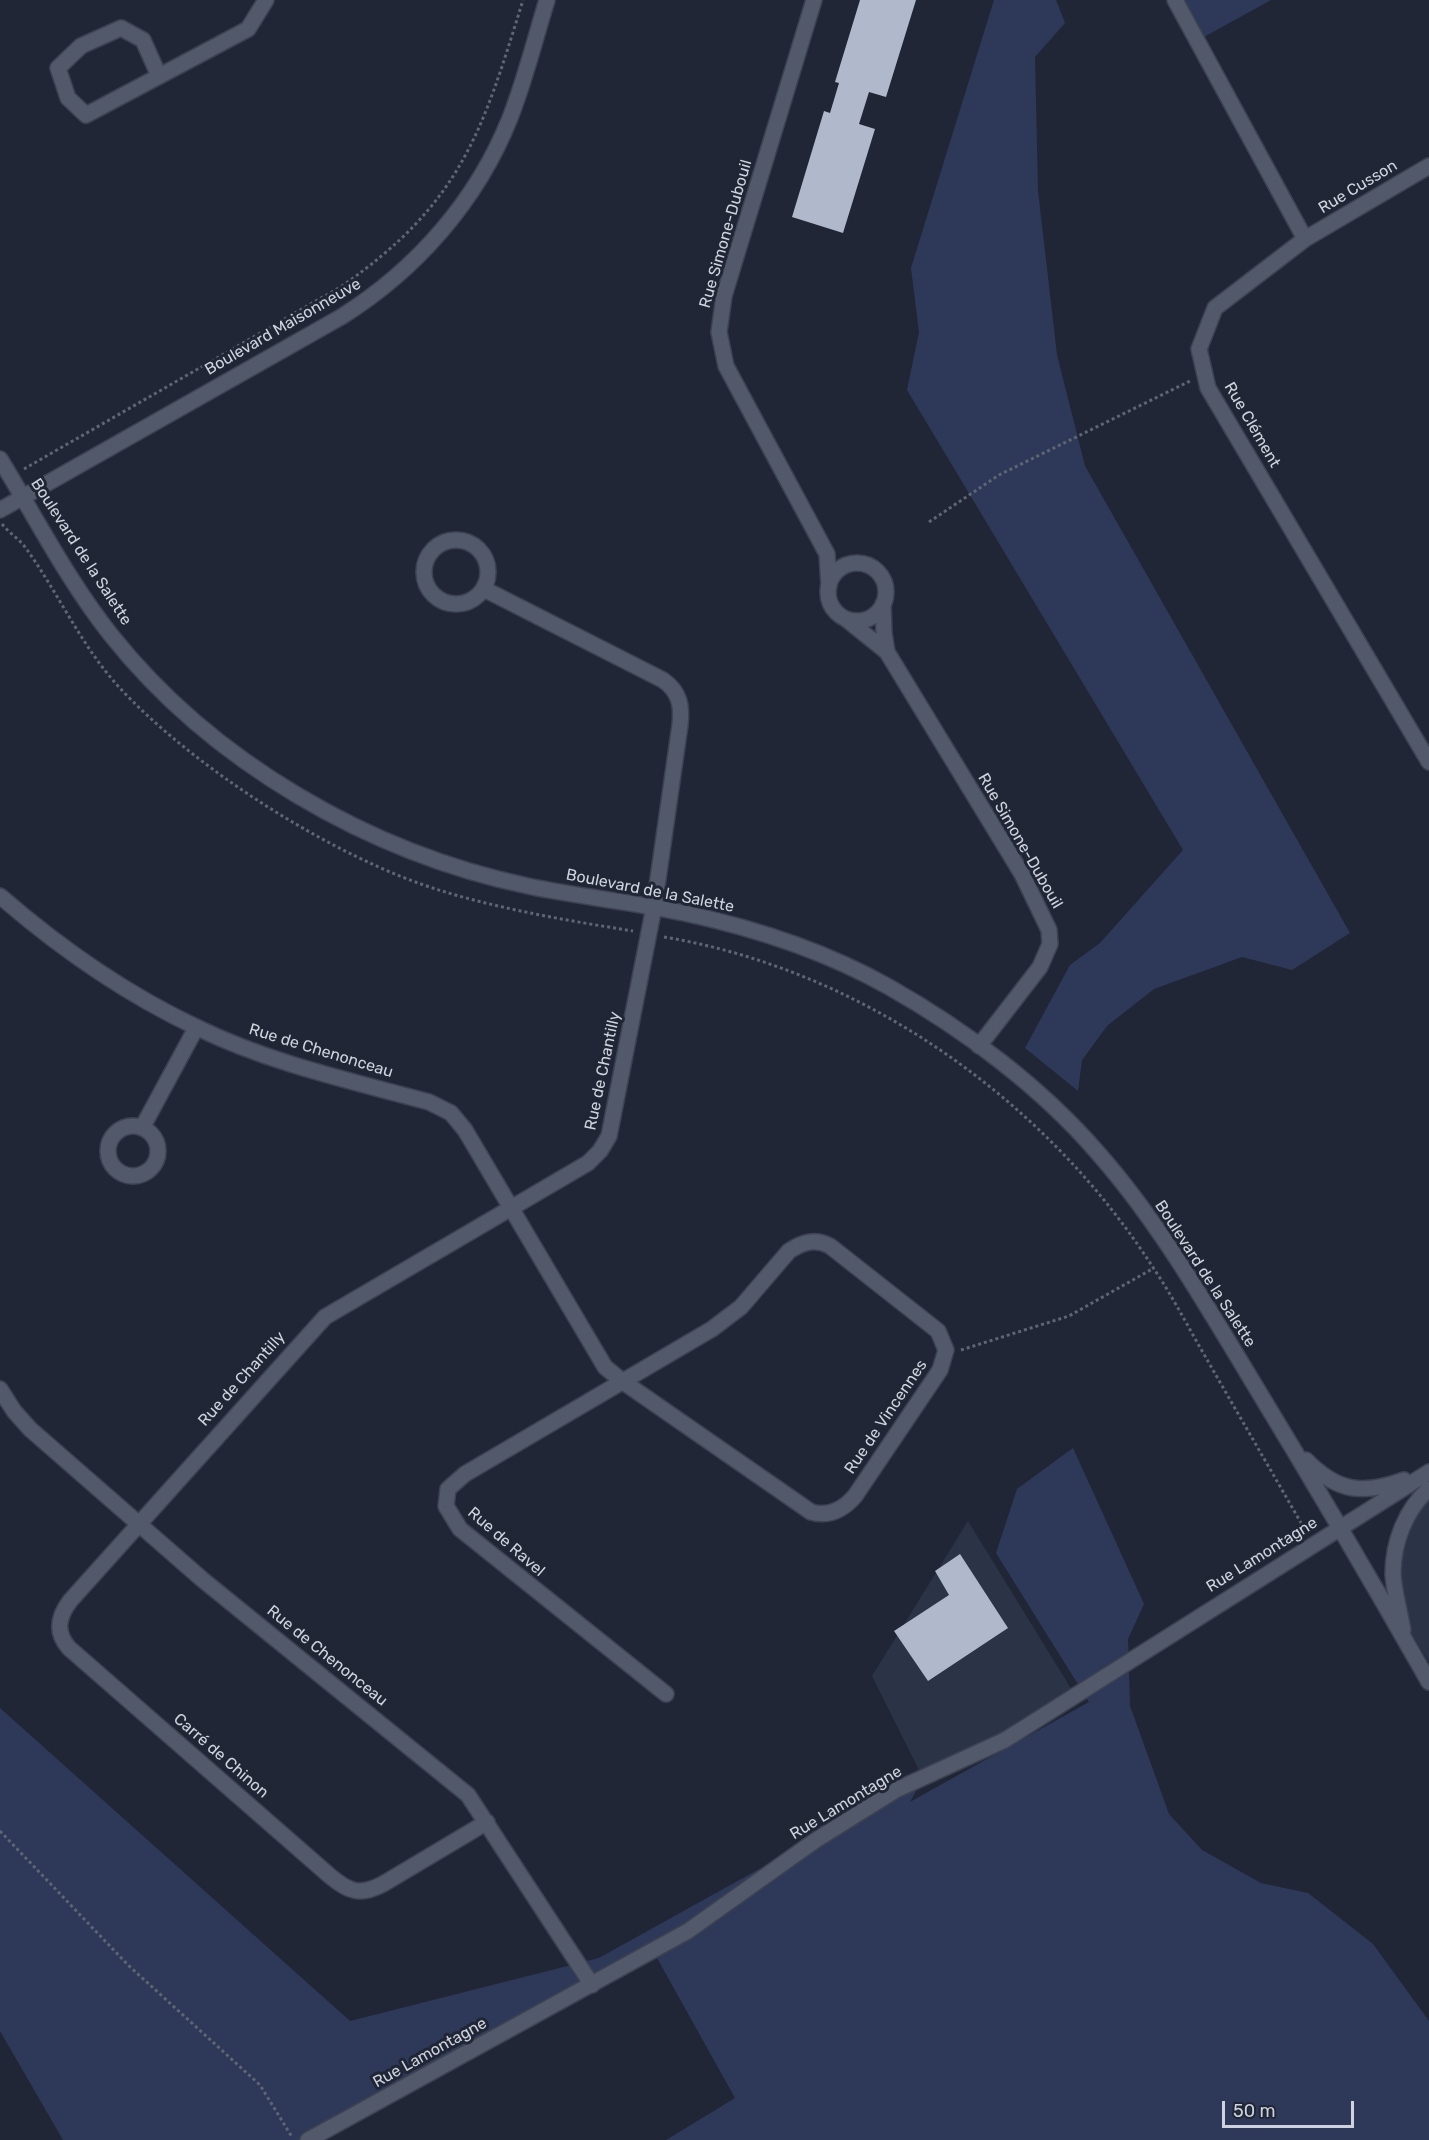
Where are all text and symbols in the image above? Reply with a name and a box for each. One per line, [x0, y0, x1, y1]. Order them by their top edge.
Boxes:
street label: Rue Cusson [1315, 156, 1401, 218]
street label: Rue Simone-Dubouil [696, 158, 756, 310]
street label: Boulevard Maisonneuve [202, 274, 364, 380]
street label: Rue Clément [1220, 379, 1284, 471]
street label: Boulevard de la Salette [26, 475, 136, 629]
street label: Rue Simone-Dubouil [973, 770, 1067, 912]
street label: Boulevard de la Salette [564, 865, 736, 917]
street label: Rue de Chantilly [581, 1010, 625, 1132]
street label: Rue de Chenonceau [247, 1020, 395, 1082]
street label: Boulevard de la Salette [1150, 1197, 1260, 1351]
street label: Rue de Chantilly [194, 1328, 290, 1430]
street label: Rue de Vincennes [841, 1356, 931, 1478]
street label: Rue de Ravel [463, 1503, 549, 1581]
street label: Rue Lamontagne [1203, 1513, 1321, 1597]
street label: Rue de Chenonceau [263, 1601, 391, 1711]
street label: Carré de Chinon [170, 1710, 272, 1802]
street label: Rue Lamontagne [787, 1762, 905, 1844]
street label: Rue Lamontagne [370, 2014, 490, 2092]
scale bar [1225, 2089, 1357, 2127]
text: 50 m [1233, 2100, 1276, 2122]

